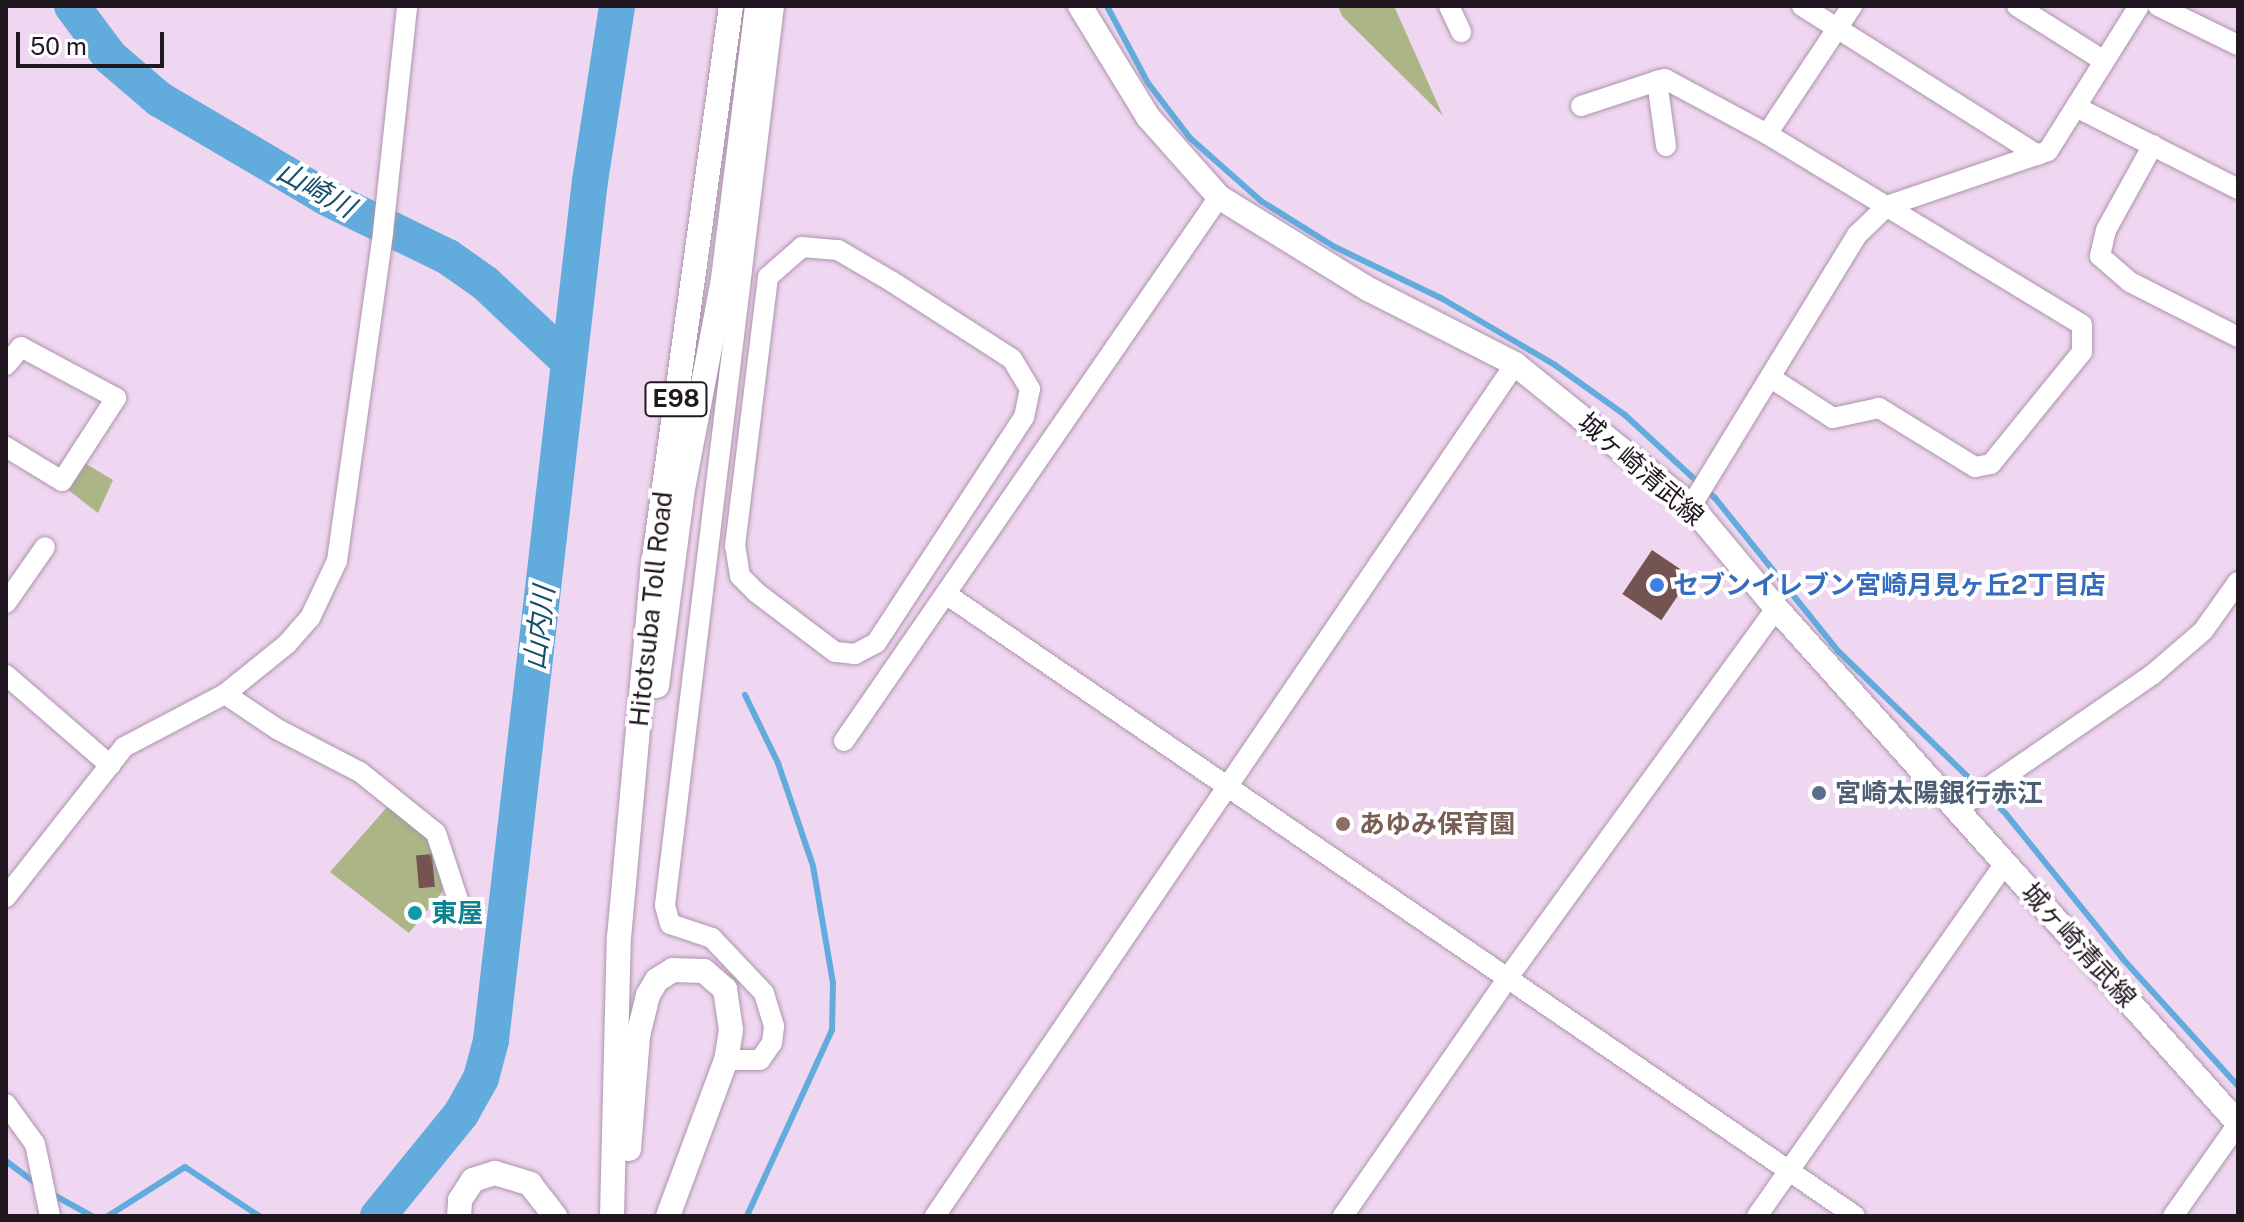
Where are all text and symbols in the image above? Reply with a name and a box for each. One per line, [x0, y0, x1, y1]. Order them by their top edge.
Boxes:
scale bar [20, 16, 168, 66]
text: 50 m [30, 32, 87, 60]
water label: 山崎川 [271, 154, 361, 224]
road number: E98 [644, 379, 708, 419]
street label: 城ヶ崎清武線 [1572, 406, 1710, 532]
street label: Hitotsuba Toll Road [623, 490, 679, 728]
place label: セブンイレブン宮崎月見ヶ丘2丁目店 [1673, 569, 2106, 601]
marker: セブンイレブン宮崎月見ヶ丘2丁目店 [1648, 576, 1666, 594]
water label: 山内川 [517, 584, 561, 672]
place label: 宮崎太陽銀行赤江 [1835, 777, 2043, 809]
marker: 宮崎太陽銀行赤江 [1810, 784, 1828, 802]
place label: あゆみ保育園 [1359, 808, 1515, 840]
marker: あゆみ保育園 [1334, 815, 1352, 833]
street label: 城ヶ崎清武線 [2015, 877, 2143, 1013]
place label: 東屋 [431, 897, 483, 929]
marker: 東屋 [406, 904, 424, 922]

